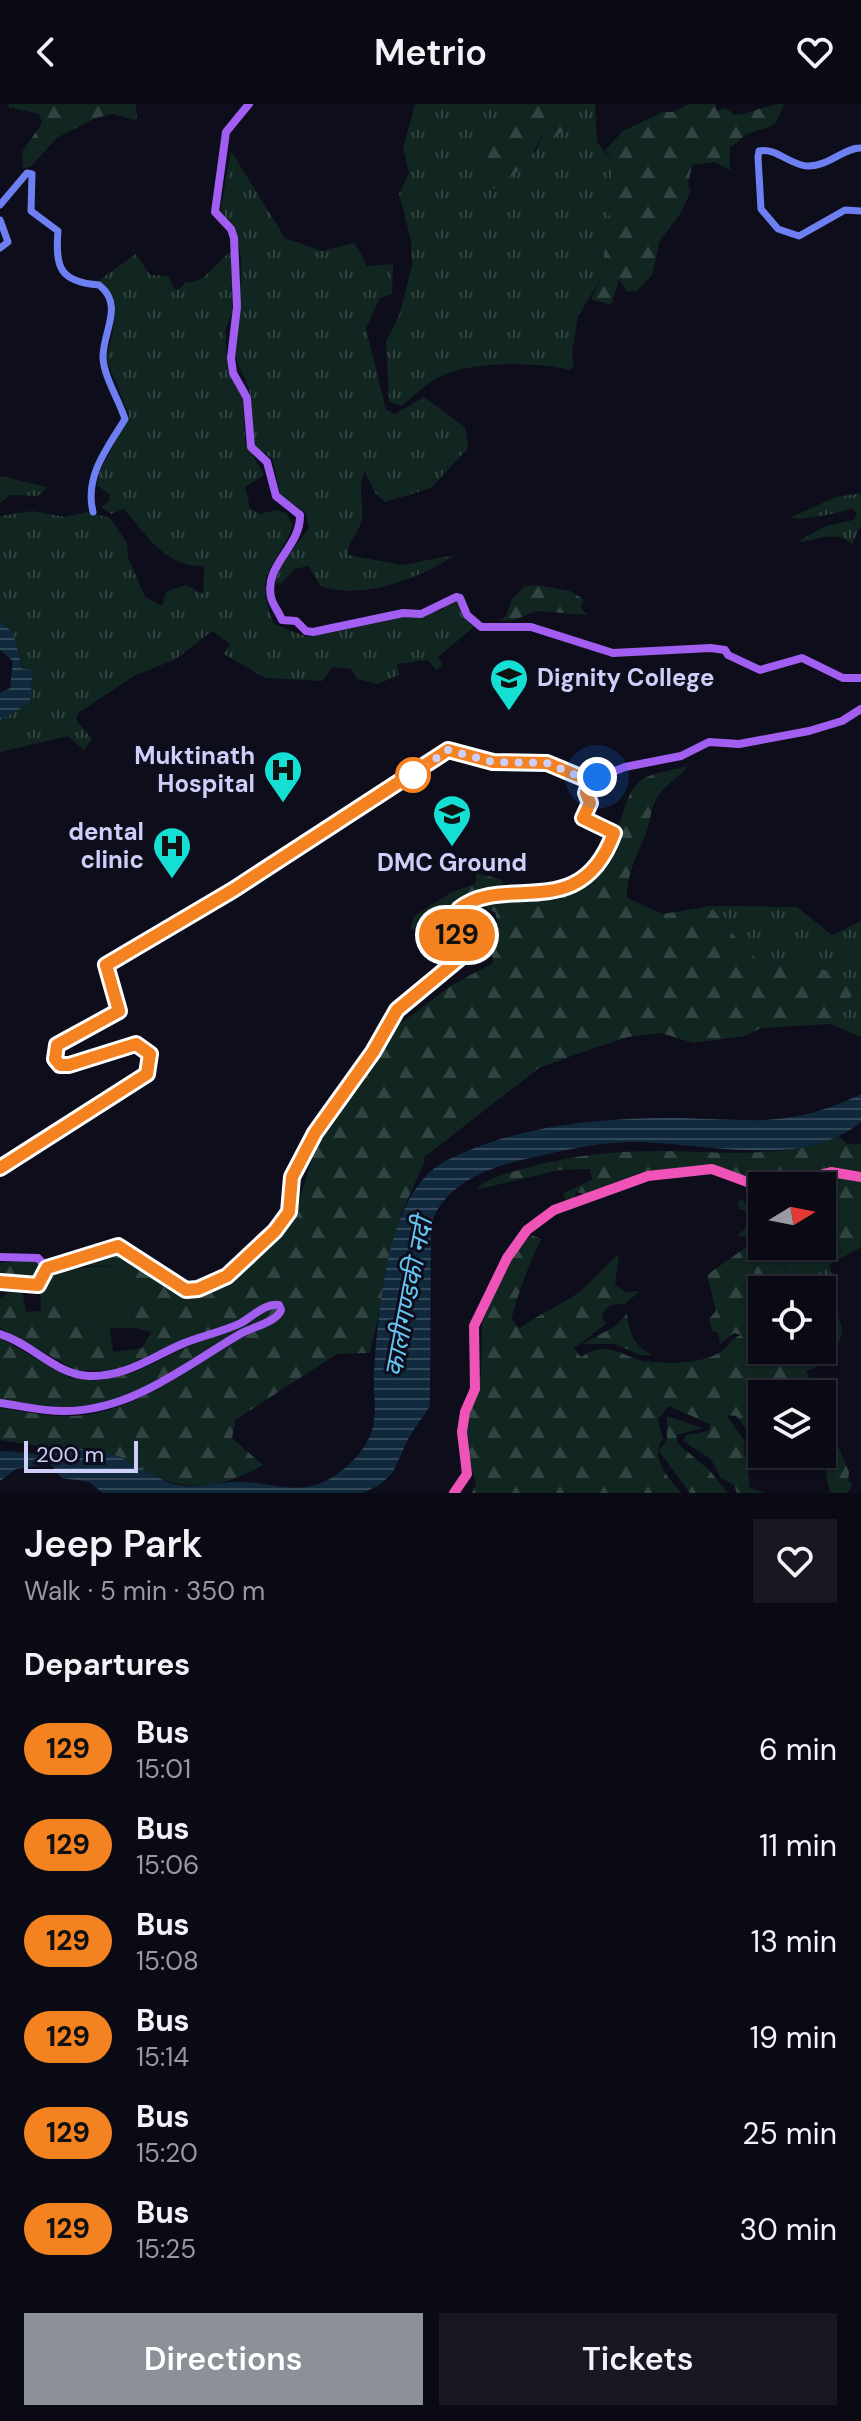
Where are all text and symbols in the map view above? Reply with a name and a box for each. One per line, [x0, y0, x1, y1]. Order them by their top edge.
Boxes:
text: Metrio [374, 29, 487, 76]
icon: back [24, 30, 68, 74]
icon: heart [793, 30, 837, 74]
school or university icon: Dignity College [488, 657, 530, 712]
place label: Dignity College [537, 662, 714, 693]
place label: Muktinath Hospital [134, 740, 255, 799]
hospital icon: Muktinath Hospital [262, 749, 304, 804]
your location [577, 757, 617, 797]
unlabelled marker [396, 758, 430, 792]
school or university icon: DMC Ground [431, 793, 473, 848]
place label: dental clinic [68, 816, 144, 875]
hospital icon: dental clinic [151, 825, 193, 880]
place label: DMC Ground [377, 847, 527, 878]
line badge: 129 [411, 909, 503, 961]
text: 129 [435, 916, 479, 953]
north arrow [748, 1172, 836, 1260]
map controls [748, 1172, 836, 1468]
water label: कालीगण्डकी नदी [376, 1210, 441, 1379]
button: locate [748, 1276, 836, 1364]
button: layers [748, 1380, 836, 1468]
scale bar [24, 1437, 138, 1473]
text: 200 m [36, 1440, 104, 1469]
text: Jeep Park [24, 1519, 203, 1569]
button: heart [753, 1519, 837, 1603]
text: Walk · 5 min · 350 m [24, 1574, 265, 1608]
text: Departures [24, 1645, 190, 1684]
text: Bus [136, 1713, 190, 1752]
text: 129 [46, 1730, 90, 1767]
text: 6 min [759, 1730, 837, 1769]
text: 15:01 [136, 1752, 191, 1786]
text: Bus [136, 1809, 190, 1848]
text: 129 [46, 1826, 90, 1863]
text: 11 min [759, 1826, 837, 1865]
text: 15:06 [136, 1848, 199, 1882]
text: Bus [136, 1905, 190, 1944]
text: 129 [46, 1922, 90, 1959]
text: 13 min [751, 1922, 837, 1961]
text: 15:08 [136, 1944, 199, 1978]
text: Bus [136, 2001, 190, 2040]
text: 129 [46, 2018, 90, 2055]
text: 19 min [750, 2018, 837, 2057]
text: 15:14 [136, 2040, 189, 2074]
text: Bus [136, 2097, 190, 2136]
text: 129 [46, 2114, 90, 2151]
text: 25 min [742, 2114, 837, 2153]
text: 15:20 [136, 2136, 198, 2170]
text: Bus [136, 2193, 190, 2232]
text: 129 [46, 2210, 90, 2247]
text: 30 min [740, 2210, 837, 2249]
text: 15:25 [136, 2232, 196, 2266]
button: Directions [24, 2313, 423, 2405]
button: Tickets [439, 2313, 837, 2405]

